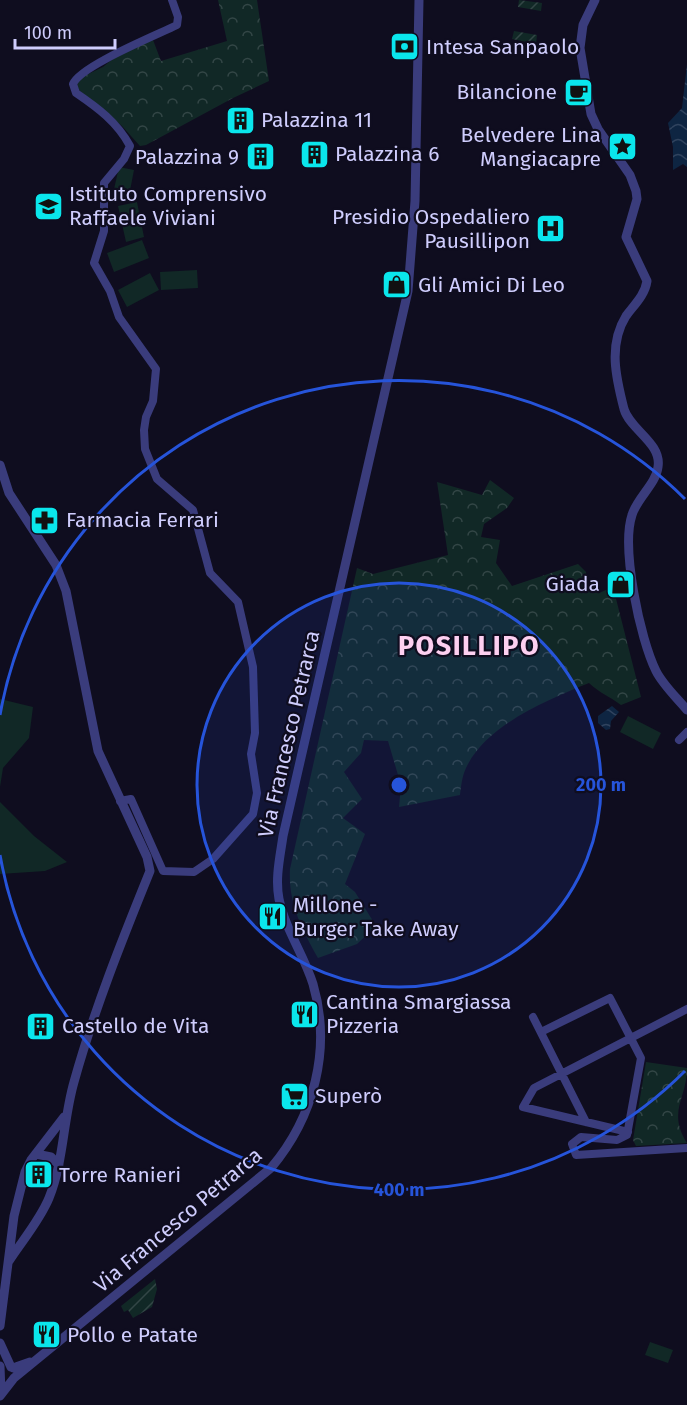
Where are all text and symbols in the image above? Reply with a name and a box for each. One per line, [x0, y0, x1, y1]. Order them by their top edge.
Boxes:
scale bar [15, 12, 116, 50]
text: 100 m [24, 22, 72, 44]
bank icon: Intesa Sanpaolo [389, 31, 421, 63]
place label: Intesa Sanpaolo [426, 34, 579, 60]
cafe icon: Bilancione [562, 76, 594, 108]
place label: Bilancione [457, 79, 557, 105]
building icon: Palazzina 11 [224, 104, 256, 136]
place label: Palazzina 11 [261, 107, 372, 133]
place label: Belvedere Lina Mangiacapre [461, 122, 601, 172]
place icon: Belvedere Lina Mangiacapre [606, 131, 638, 163]
building icon: Palazzina 6 [298, 138, 330, 170]
building icon: Palazzina 9 [244, 141, 276, 173]
place label: Palazzina 6 [335, 141, 440, 167]
place label: Palazzina 9 [135, 144, 239, 170]
place label: Istituto Comprensivo Raffaele Viviani [69, 181, 267, 231]
school or university icon: Istituto Comprensivo Raffaele Viviani [32, 190, 64, 222]
place label: Presidio Ospedaliero Pausillipon [332, 204, 530, 254]
hospital icon: Presidio Ospedaliero Pausillipon [535, 213, 567, 245]
shop icon: Gli Amici Di Leo [381, 269, 413, 301]
place label: Gli Amici Di Leo [418, 272, 565, 298]
pharmacy icon: Farmacia Ferrari [29, 504, 61, 536]
place label: Farmacia Ferrari [66, 507, 219, 533]
shop icon: Giada [605, 568, 637, 600]
place label: Giada [545, 571, 600, 597]
street label: Via Francesco Petrarca [253, 628, 325, 840]
district label: POSILLIPO [398, 630, 540, 662]
text: 200 m [576, 774, 626, 796]
centre of rings [389, 775, 409, 795]
place label: Millone - Burger Take Away [293, 892, 459, 942]
restaurant icon: Millone - Burger Take Away [256, 901, 288, 933]
place label: Cantina Smargiassa Pizzeria [326, 989, 511, 1039]
restaurant icon: Cantina Smargiassa Pizzeria [289, 998, 321, 1030]
building icon: Castello de Vita [25, 1010, 57, 1042]
place label: Castello de Vita [62, 1013, 209, 1039]
supermarket icon: Superò [278, 1080, 310, 1112]
place label: Superò [315, 1083, 382, 1109]
street label: Via Francesco Petrarca [89, 1142, 267, 1298]
building icon: Torre Ranieri [22, 1159, 54, 1191]
place label: Torre Ranieri [59, 1162, 181, 1188]
text: 400 m [374, 1179, 424, 1201]
restaurant icon: Pollo e Patate [30, 1319, 62, 1351]
place label: Pollo e Patate [67, 1322, 198, 1348]

